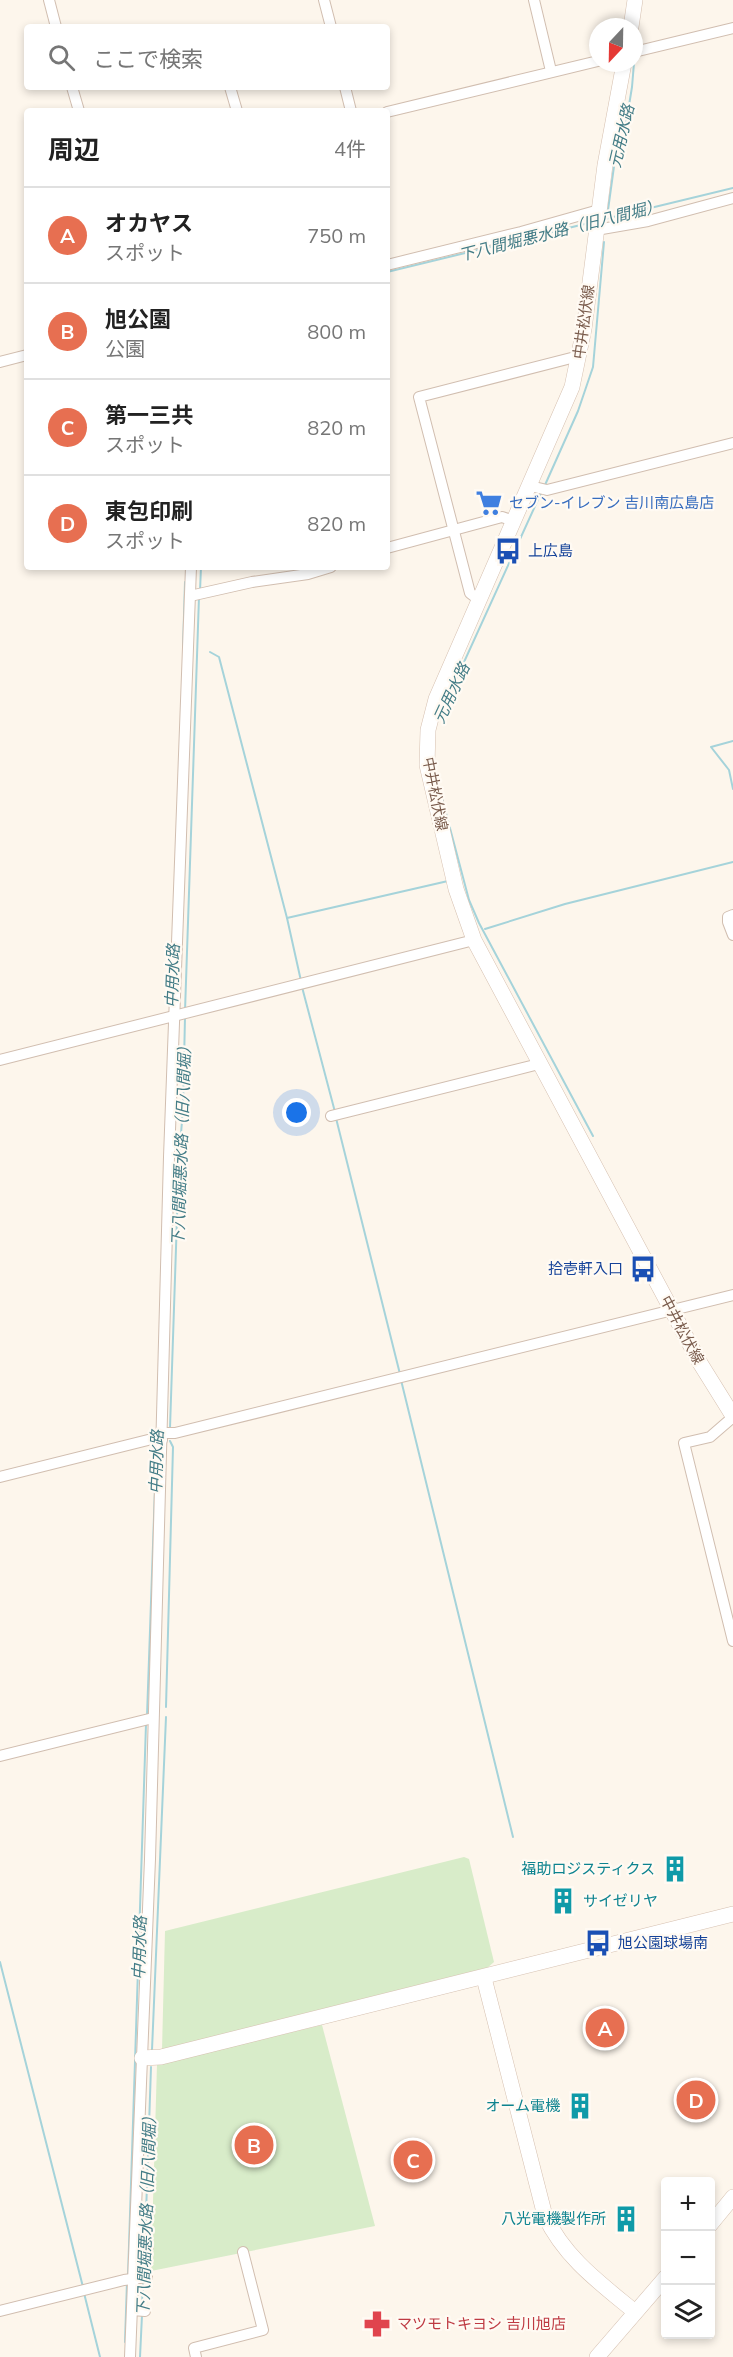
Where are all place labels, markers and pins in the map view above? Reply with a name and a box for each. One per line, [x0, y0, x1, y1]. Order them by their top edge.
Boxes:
supermarket icon: セブン-イレブン 吉川南広島店 [474, 488, 504, 518]
place label: セブン-イレブン 吉川南広島店 [509, 493, 714, 512]
bus stop icon: 上広島 [493, 536, 523, 566]
place label: 上広島 [528, 541, 573, 560]
bus stop icon: 拾壱軒入口 [628, 1254, 658, 1284]
place label: 拾壱軒入口 [548, 1259, 623, 1278]
building icon: 福助ロジスティクス [660, 1854, 690, 1884]
place label: 福助ロジスティクス [521, 1859, 655, 1878]
building icon: サイゼリヤ [548, 1886, 578, 1916]
place label: サイゼリヤ [583, 1891, 658, 1910]
bus stop icon: 旭公園球場南 [583, 1928, 613, 1958]
place label: 旭公園球場南 [618, 1933, 708, 1952]
pin: A [586, 2006, 624, 2050]
pin: D [676, 2078, 716, 2122]
building icon: オーム電機 [565, 2091, 595, 2121]
place label: オーム電機 [485, 2096, 560, 2115]
pin: B [234, 2122, 274, 2168]
pin: C [394, 2138, 432, 2182]
building icon: 八光電機製作所 [611, 2204, 641, 2234]
place label: 八光電機製作所 [501, 2209, 606, 2228]
pharmacy icon: マツモトキヨシ 吉川旭店 [362, 2309, 392, 2339]
place label: マツモトキヨシ 吉川旭店 [397, 2314, 566, 2333]

